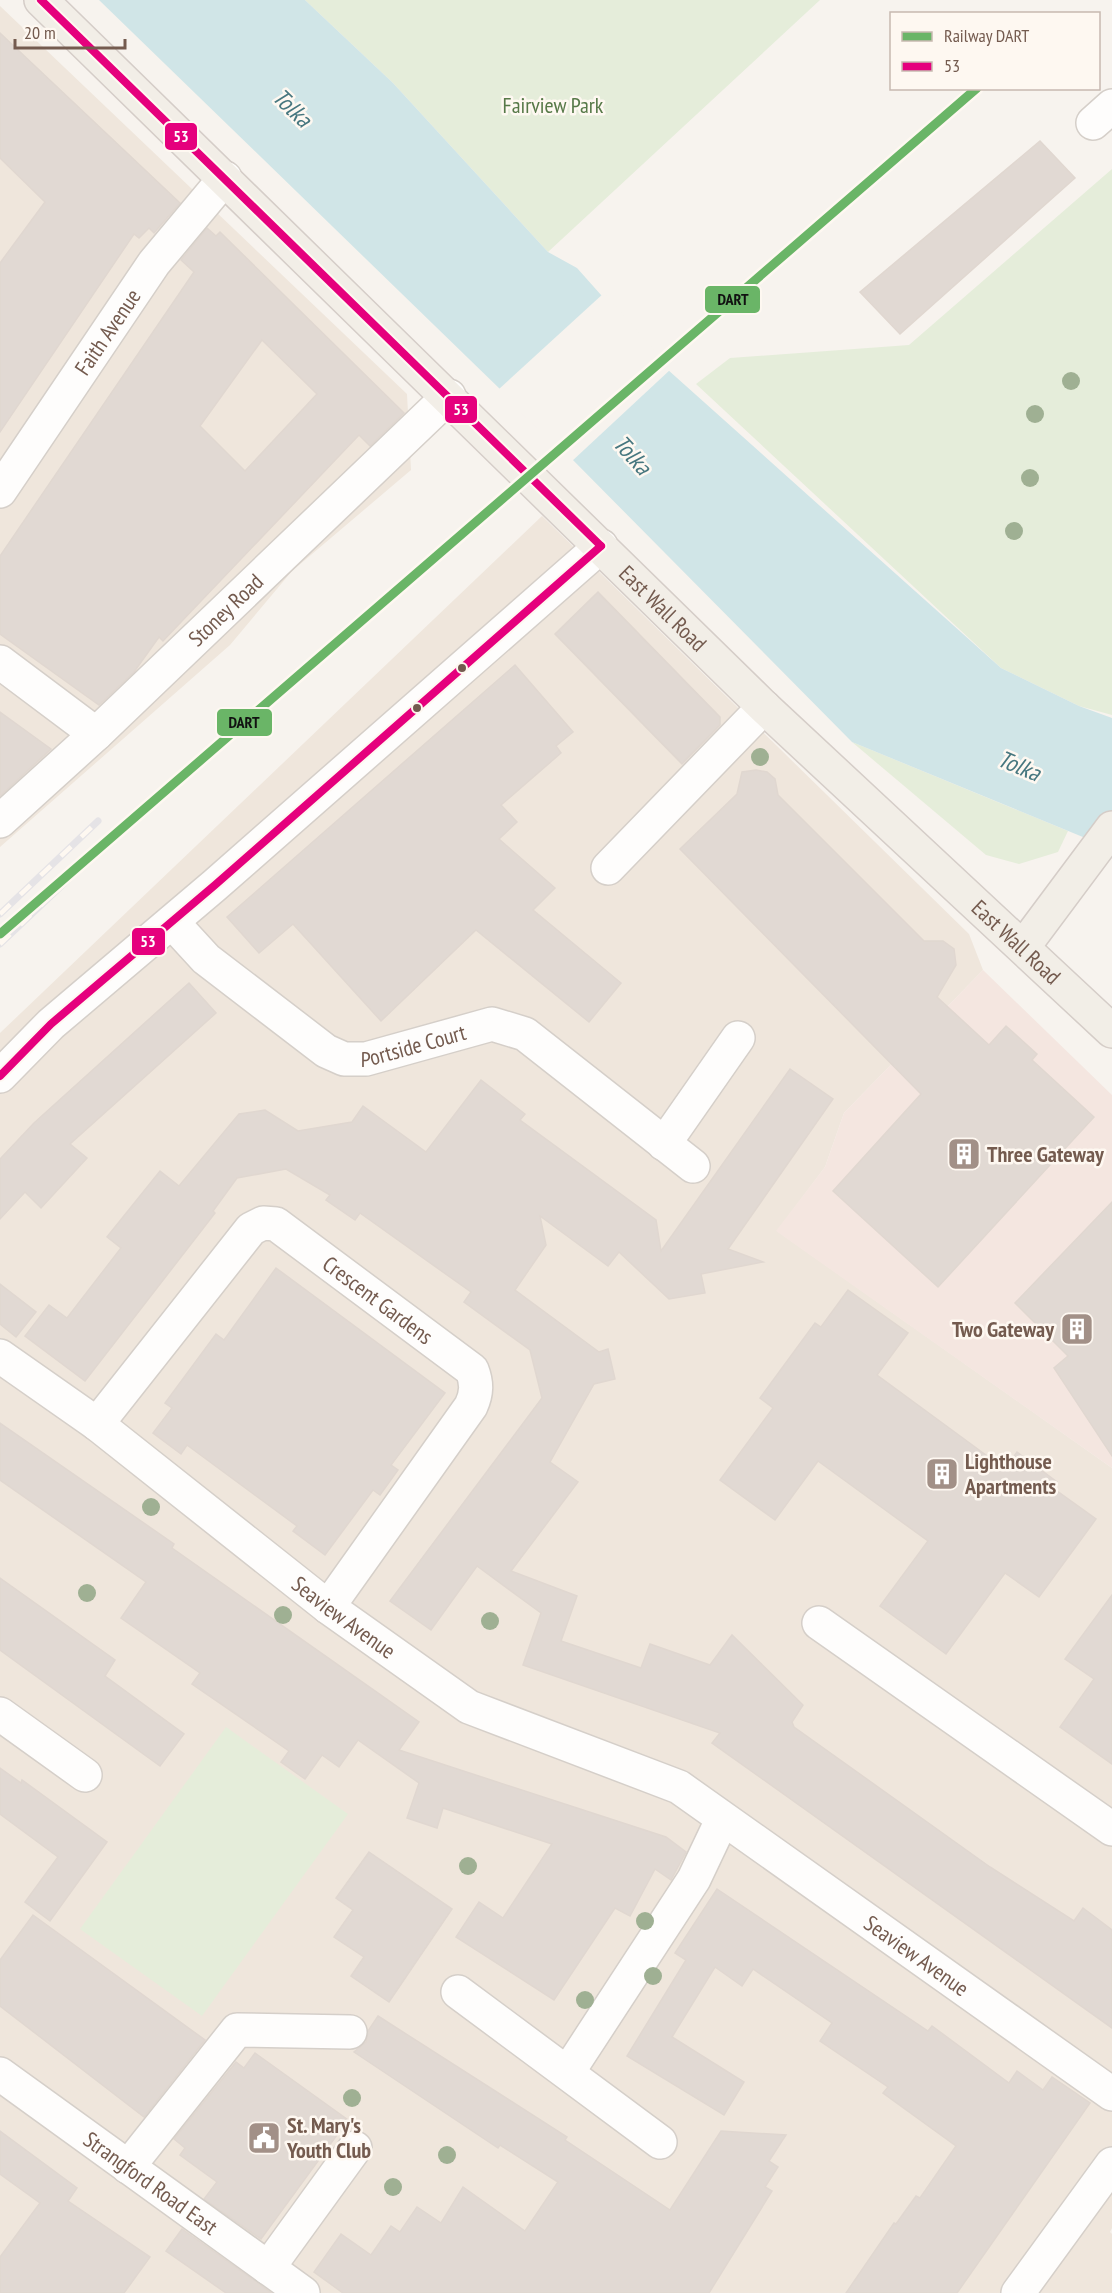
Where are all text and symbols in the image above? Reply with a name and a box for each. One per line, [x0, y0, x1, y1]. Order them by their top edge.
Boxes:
scale bar [15, 12, 124, 50]
legend [890, 12, 1100, 90]
text: 20 m [24, 21, 56, 44]
text: Railway DART [944, 24, 1029, 47]
text: 53 [944, 54, 960, 77]
water label: Tolka [266, 82, 320, 135]
park label: Fairview Park [503, 91, 604, 119]
line badge: 53 [164, 122, 198, 151]
text: 53 [173, 126, 189, 146]
street label: Faith Avenue [68, 283, 147, 380]
line badge: DART [704, 285, 761, 314]
text: DART [717, 289, 749, 309]
line badge: 53 [444, 395, 478, 424]
text: 53 [453, 399, 469, 419]
water label: Tolka [606, 428, 659, 482]
street label: East Wall Road [613, 559, 713, 657]
street label: Stoney Road [182, 568, 269, 652]
unlabelled marker [456, 662, 468, 674]
unlabelled marker [411, 702, 423, 714]
line badge: DART [216, 708, 273, 737]
text: DART [228, 712, 260, 732]
water label: Tolka [993, 743, 1046, 789]
street label: East Wall Road [966, 894, 1067, 990]
line badge: 53 [131, 927, 166, 956]
text: 53 [140, 931, 156, 951]
street label: Portside Court [361, 1018, 469, 1073]
building icon: Three Gateway [946, 1136, 982, 1172]
place label: Three Gateway [987, 1140, 1105, 1168]
street label: Crescent Gardens [317, 1250, 439, 1350]
building icon: Two Gateway [1059, 1311, 1095, 1347]
place label: Two Gateway [952, 1315, 1055, 1343]
place label: Lighthouse Apartments [964, 1447, 1057, 1500]
building icon: Lighthouse Apartments [924, 1456, 960, 1492]
street label: Seaview Avenue [286, 1570, 401, 1665]
street label: Seaview Avenue [859, 1909, 974, 2002]
place label: St. Mary's Youth Club [286, 2111, 371, 2164]
public building icon: St. Mary's Youth Club [246, 2120, 282, 2156]
street label: Strangford Road East [78, 2125, 223, 2241]

